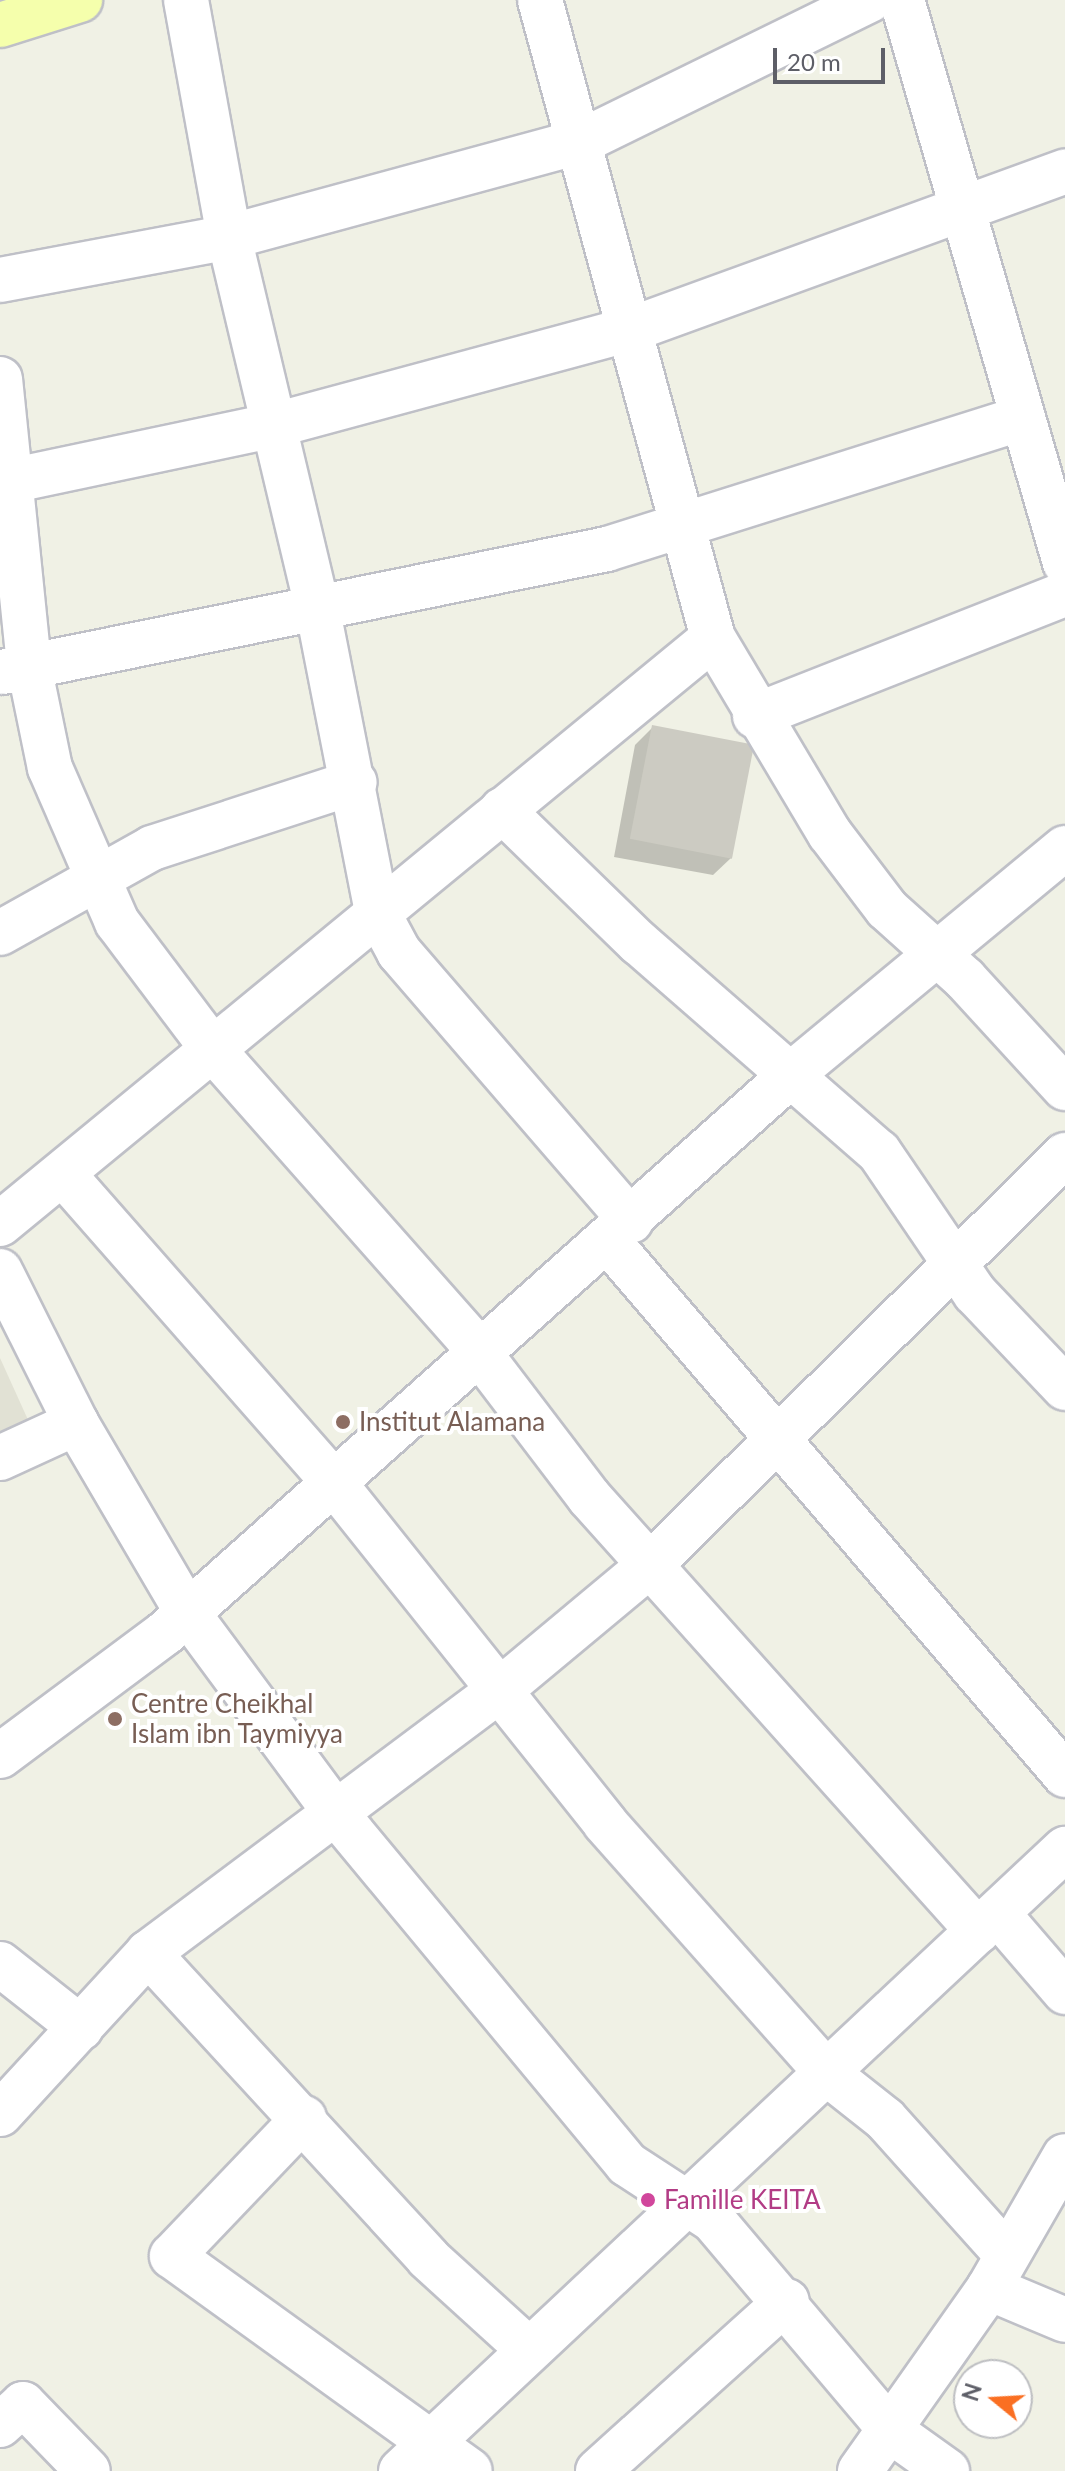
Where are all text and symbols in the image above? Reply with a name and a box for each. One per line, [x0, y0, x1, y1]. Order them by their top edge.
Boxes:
scale bar [777, 32, 889, 82]
text: 20 m [787, 47, 841, 76]
place label: Institut Alamana [359, 1406, 546, 1438]
marker: Institut Alamana [334, 1413, 352, 1431]
place label: Centre Cheikhal Islam ibn Taymiyya [131, 1688, 344, 1750]
marker: Centre Cheikhal Islam ibn Taymiyya [106, 1710, 124, 1728]
place label: Famille KEITA [664, 2184, 821, 2216]
marker: Famille KEITA [639, 2191, 657, 2209]
north arrow [953, 2359, 1033, 2439]
text: N [956, 2380, 987, 2404]

